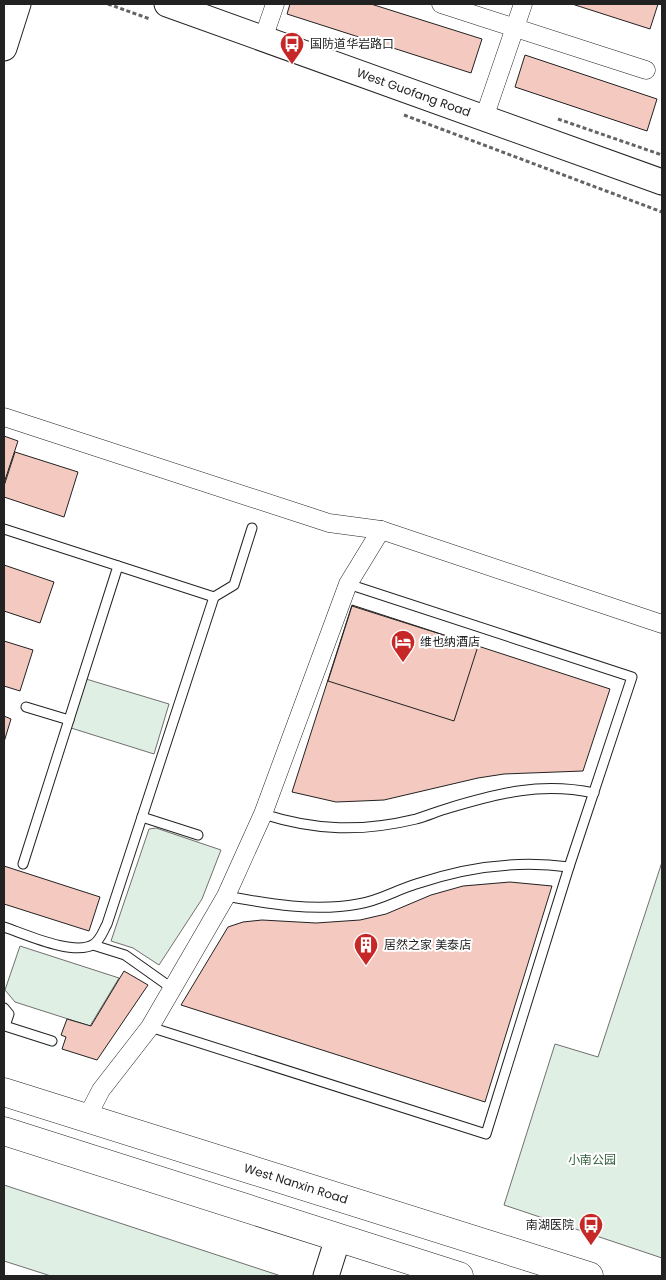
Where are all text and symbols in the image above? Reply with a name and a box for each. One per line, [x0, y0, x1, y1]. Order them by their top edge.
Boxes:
bus stop icon: 国防道华岩路口 [279, 31, 305, 65]
place label: 国防道华岩路口 [310, 35, 394, 52]
street label: West Guofang Road [354, 64, 473, 121]
hotel icon: 维也纳酒店 [390, 629, 416, 663]
place label: 维也纳酒店 [420, 633, 480, 650]
building icon: 居然之家 美泰店 [353, 932, 379, 966]
place label: 居然之家 美泰店 [384, 936, 471, 953]
park label: 小南公园 [568, 1151, 616, 1168]
street label: West Nanxin Road [242, 1159, 350, 1208]
bus stop icon: 南湖医院 [578, 1212, 604, 1246]
place label: 南湖医院 [526, 1216, 574, 1233]

